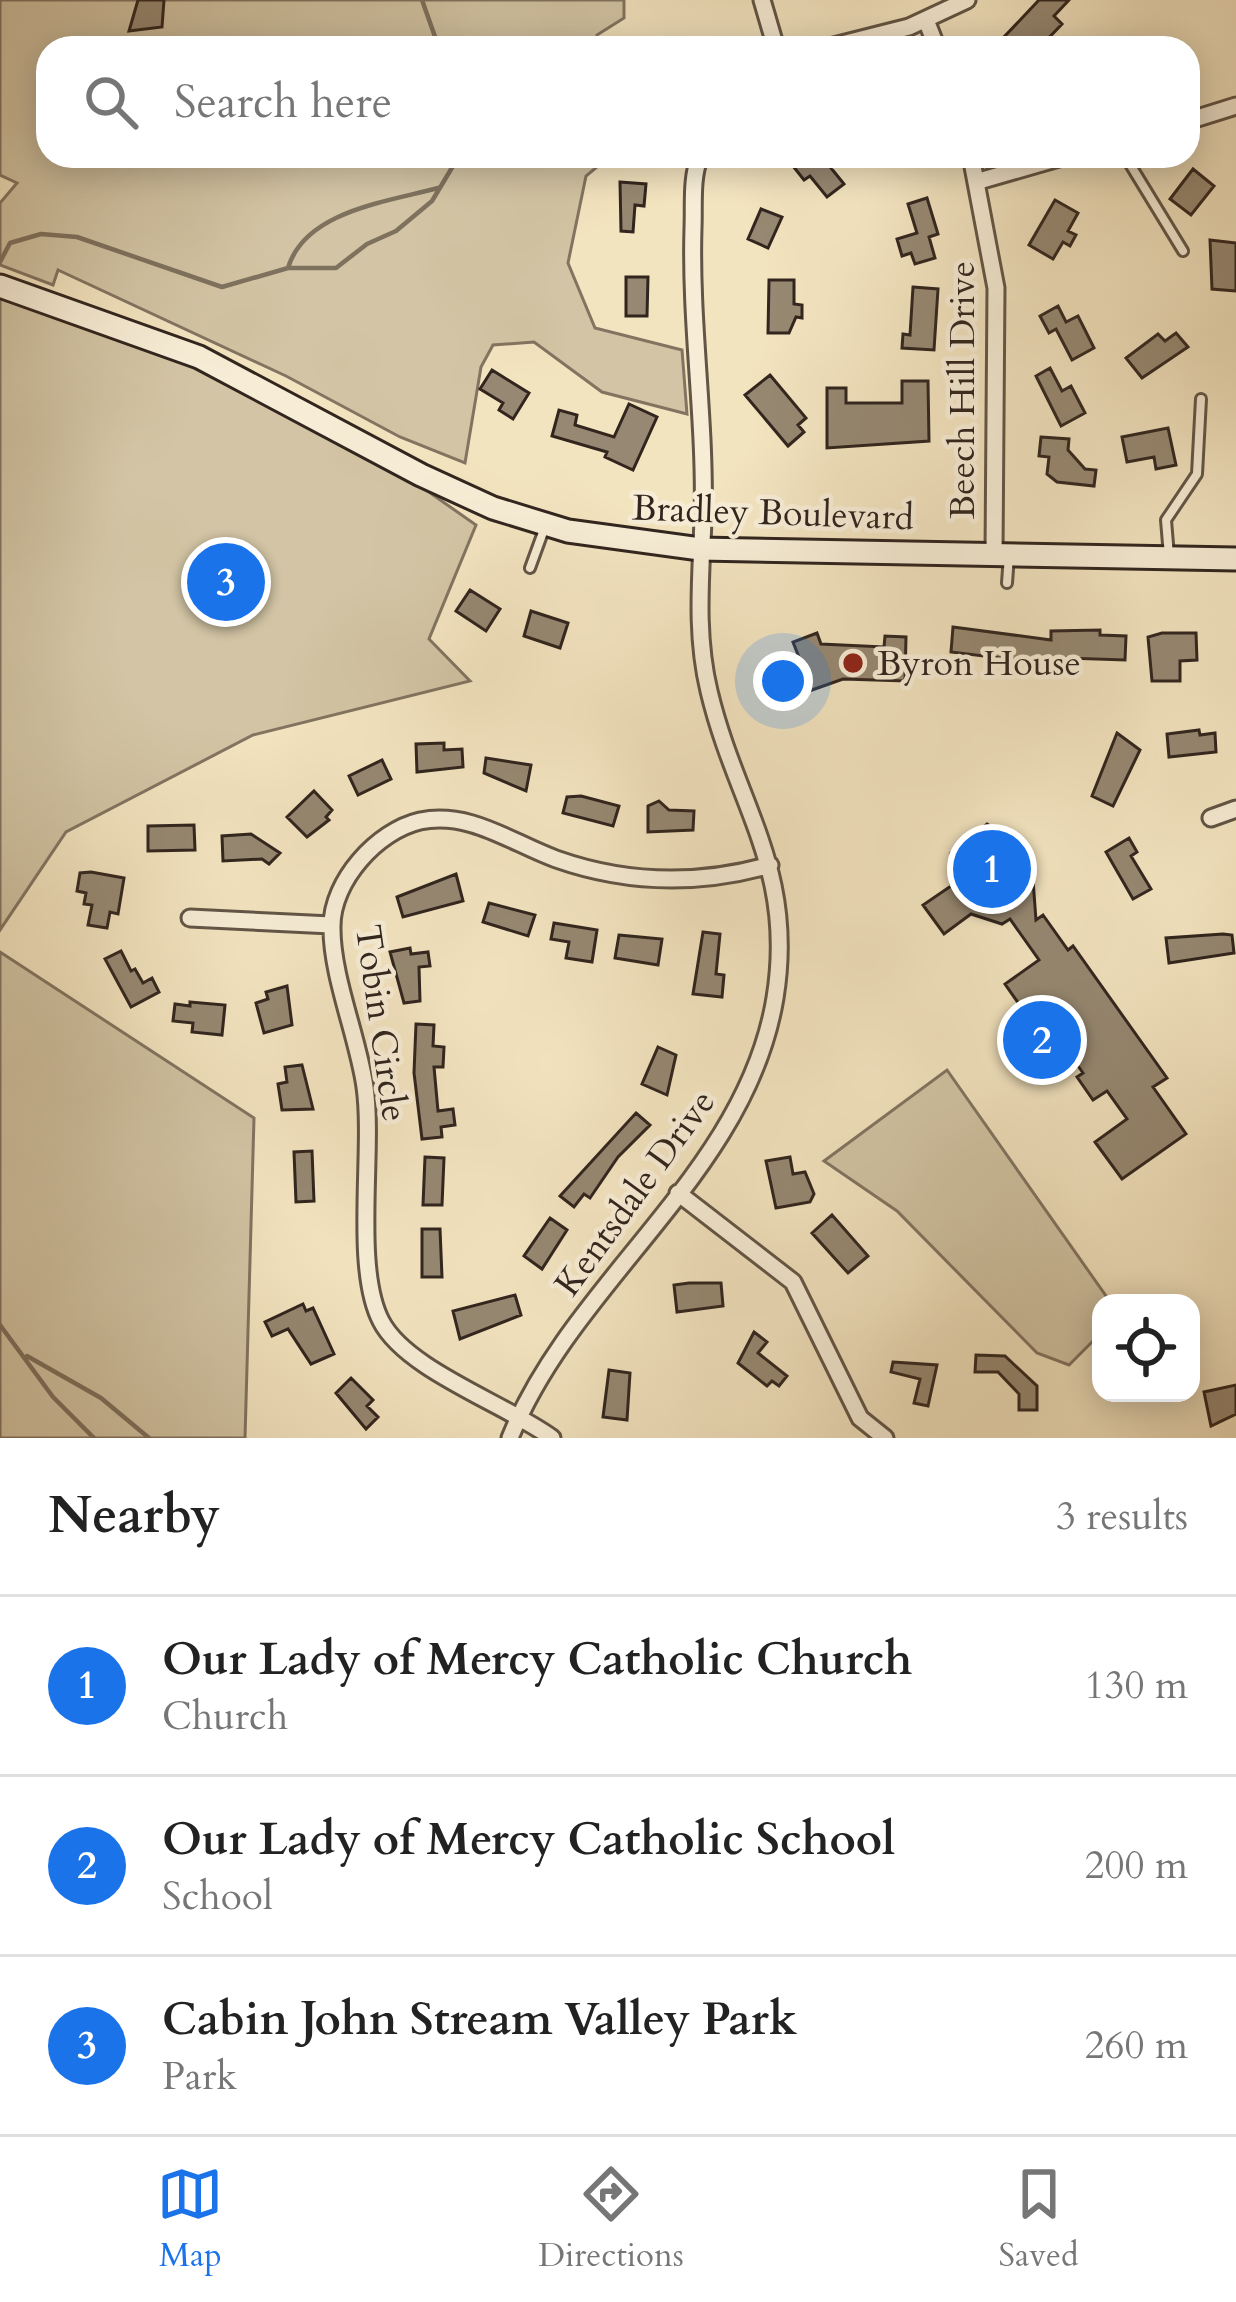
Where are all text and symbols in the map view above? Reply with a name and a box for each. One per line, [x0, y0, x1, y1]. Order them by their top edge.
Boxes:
search box [36, 36, 1200, 168]
icon: search [78, 69, 144, 135]
text: Search here [174, 72, 392, 133]
street label: Beech Hill Drive [938, 261, 987, 519]
street label: Bradley Boulevard [631, 484, 915, 542]
pin: 3 [187, 537, 265, 627]
place label: Byron House [877, 639, 1081, 688]
marker: Byron House [840, 650, 866, 676]
your location [753, 651, 813, 711]
pin: 1 [953, 824, 1031, 914]
street label: Tobin Circle [343, 921, 419, 1125]
pin: 2 [1003, 995, 1081, 1085]
street label: Kentsdale Drive [543, 1080, 727, 1306]
map controls [1092, 1294, 1200, 1402]
button: locate [1092, 1294, 1200, 1402]
text: Nearby [48, 1481, 220, 1551]
text: 3 results [1056, 1490, 1188, 1543]
text: Our Lady of Mercy Catholic Church [162, 1629, 912, 1690]
text: 1 [77, 1659, 97, 1712]
text: 130 m [1085, 1659, 1188, 1712]
text: Church [162, 1690, 288, 1743]
text: Our Lady of Mercy Catholic School [162, 1809, 895, 1870]
text: 2 [77, 1839, 97, 1892]
text: 200 m [1085, 1839, 1188, 1892]
text: School [162, 1870, 273, 1923]
text: Cabin John Stream Valley Park [162, 1989, 797, 2050]
text: 3 [77, 2019, 97, 2072]
text: 260 m [1085, 2019, 1188, 2072]
text: Park [162, 2050, 237, 2103]
tab: Map [157, 2161, 223, 2278]
tab: Directions [538, 2161, 684, 2278]
tab: Saved [999, 2161, 1079, 2278]

